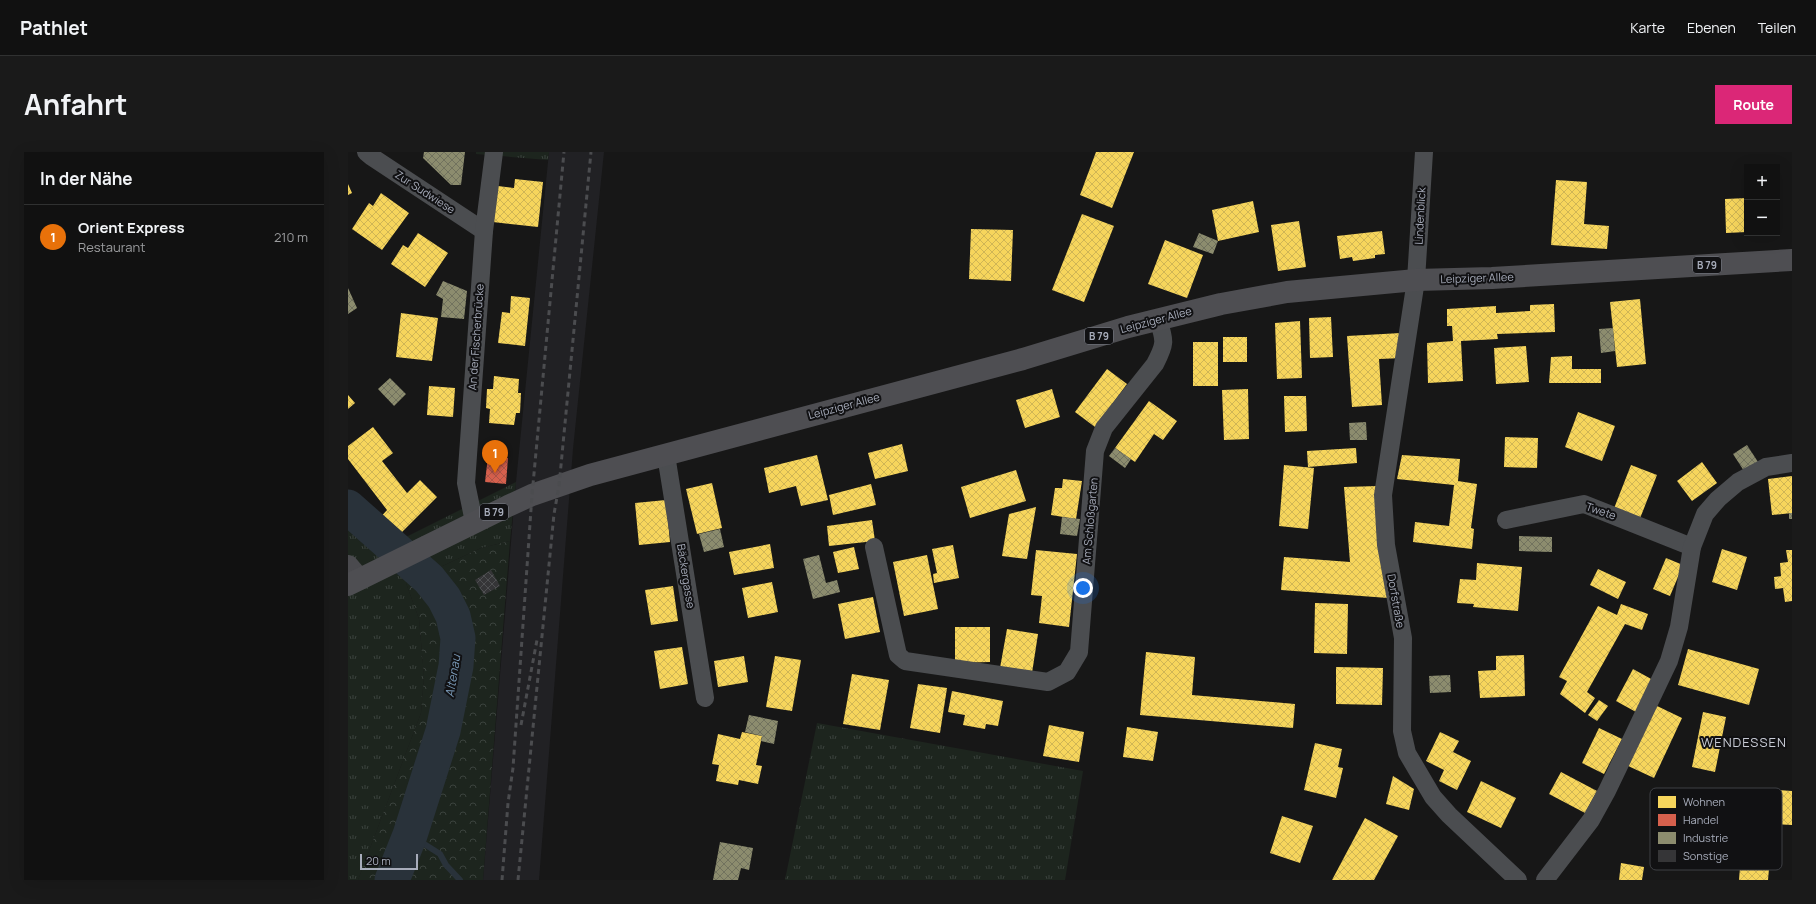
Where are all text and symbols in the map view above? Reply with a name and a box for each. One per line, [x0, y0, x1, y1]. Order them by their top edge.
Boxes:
text: Pathlet [20, 15, 88, 41]
text: Karte [1630, 18, 1665, 37]
text: Ebenen [1687, 18, 1736, 37]
text: Teilen [1758, 18, 1796, 37]
text: Anfahrt [24, 85, 127, 123]
button: Route [1715, 85, 1792, 124]
map controls [1744, 164, 1780, 236]
button: + [1744, 164, 1780, 200]
text: In der Nähe [40, 167, 133, 190]
street label: Zur Sudwiese [392, 167, 459, 217]
street label: Lindenblick [1411, 186, 1429, 245]
button: − [1744, 200, 1780, 236]
text: Orient Express [78, 217, 185, 238]
text: 1 [50, 228, 56, 246]
text: 210 m [274, 228, 308, 246]
text: Restaurant [78, 238, 145, 256]
road number: B 79 [1693, 257, 1721, 273]
street label: Leipziger Allee [1440, 269, 1514, 286]
street label: An der Fischerbrücke [464, 283, 487, 391]
street label: Leipziger Allee [1118, 303, 1194, 336]
road number: B 79 [1085, 328, 1113, 344]
street label: Leipziger Allee [806, 389, 882, 422]
pin: 1 [482, 440, 508, 473]
street label: Am Schloßgarten [1078, 477, 1101, 565]
street label: Twete [1584, 498, 1619, 523]
road number: B 79 [480, 504, 508, 520]
street label: Bäckergasse [674, 543, 699, 610]
street label: Dorfstraße [1384, 573, 1409, 630]
your location [1073, 578, 1093, 598]
water label: Altenau [441, 653, 464, 698]
district label: WENDESSEN [1701, 733, 1787, 751]
legend [1650, 788, 1782, 870]
text: Wohnen [1683, 794, 1725, 809]
text: Handel [1683, 812, 1719, 827]
text: Industrie [1683, 830, 1729, 845]
text: Sonstige [1683, 848, 1729, 863]
scale bar [360, 852, 418, 871]
text: 20 m [366, 853, 391, 868]

